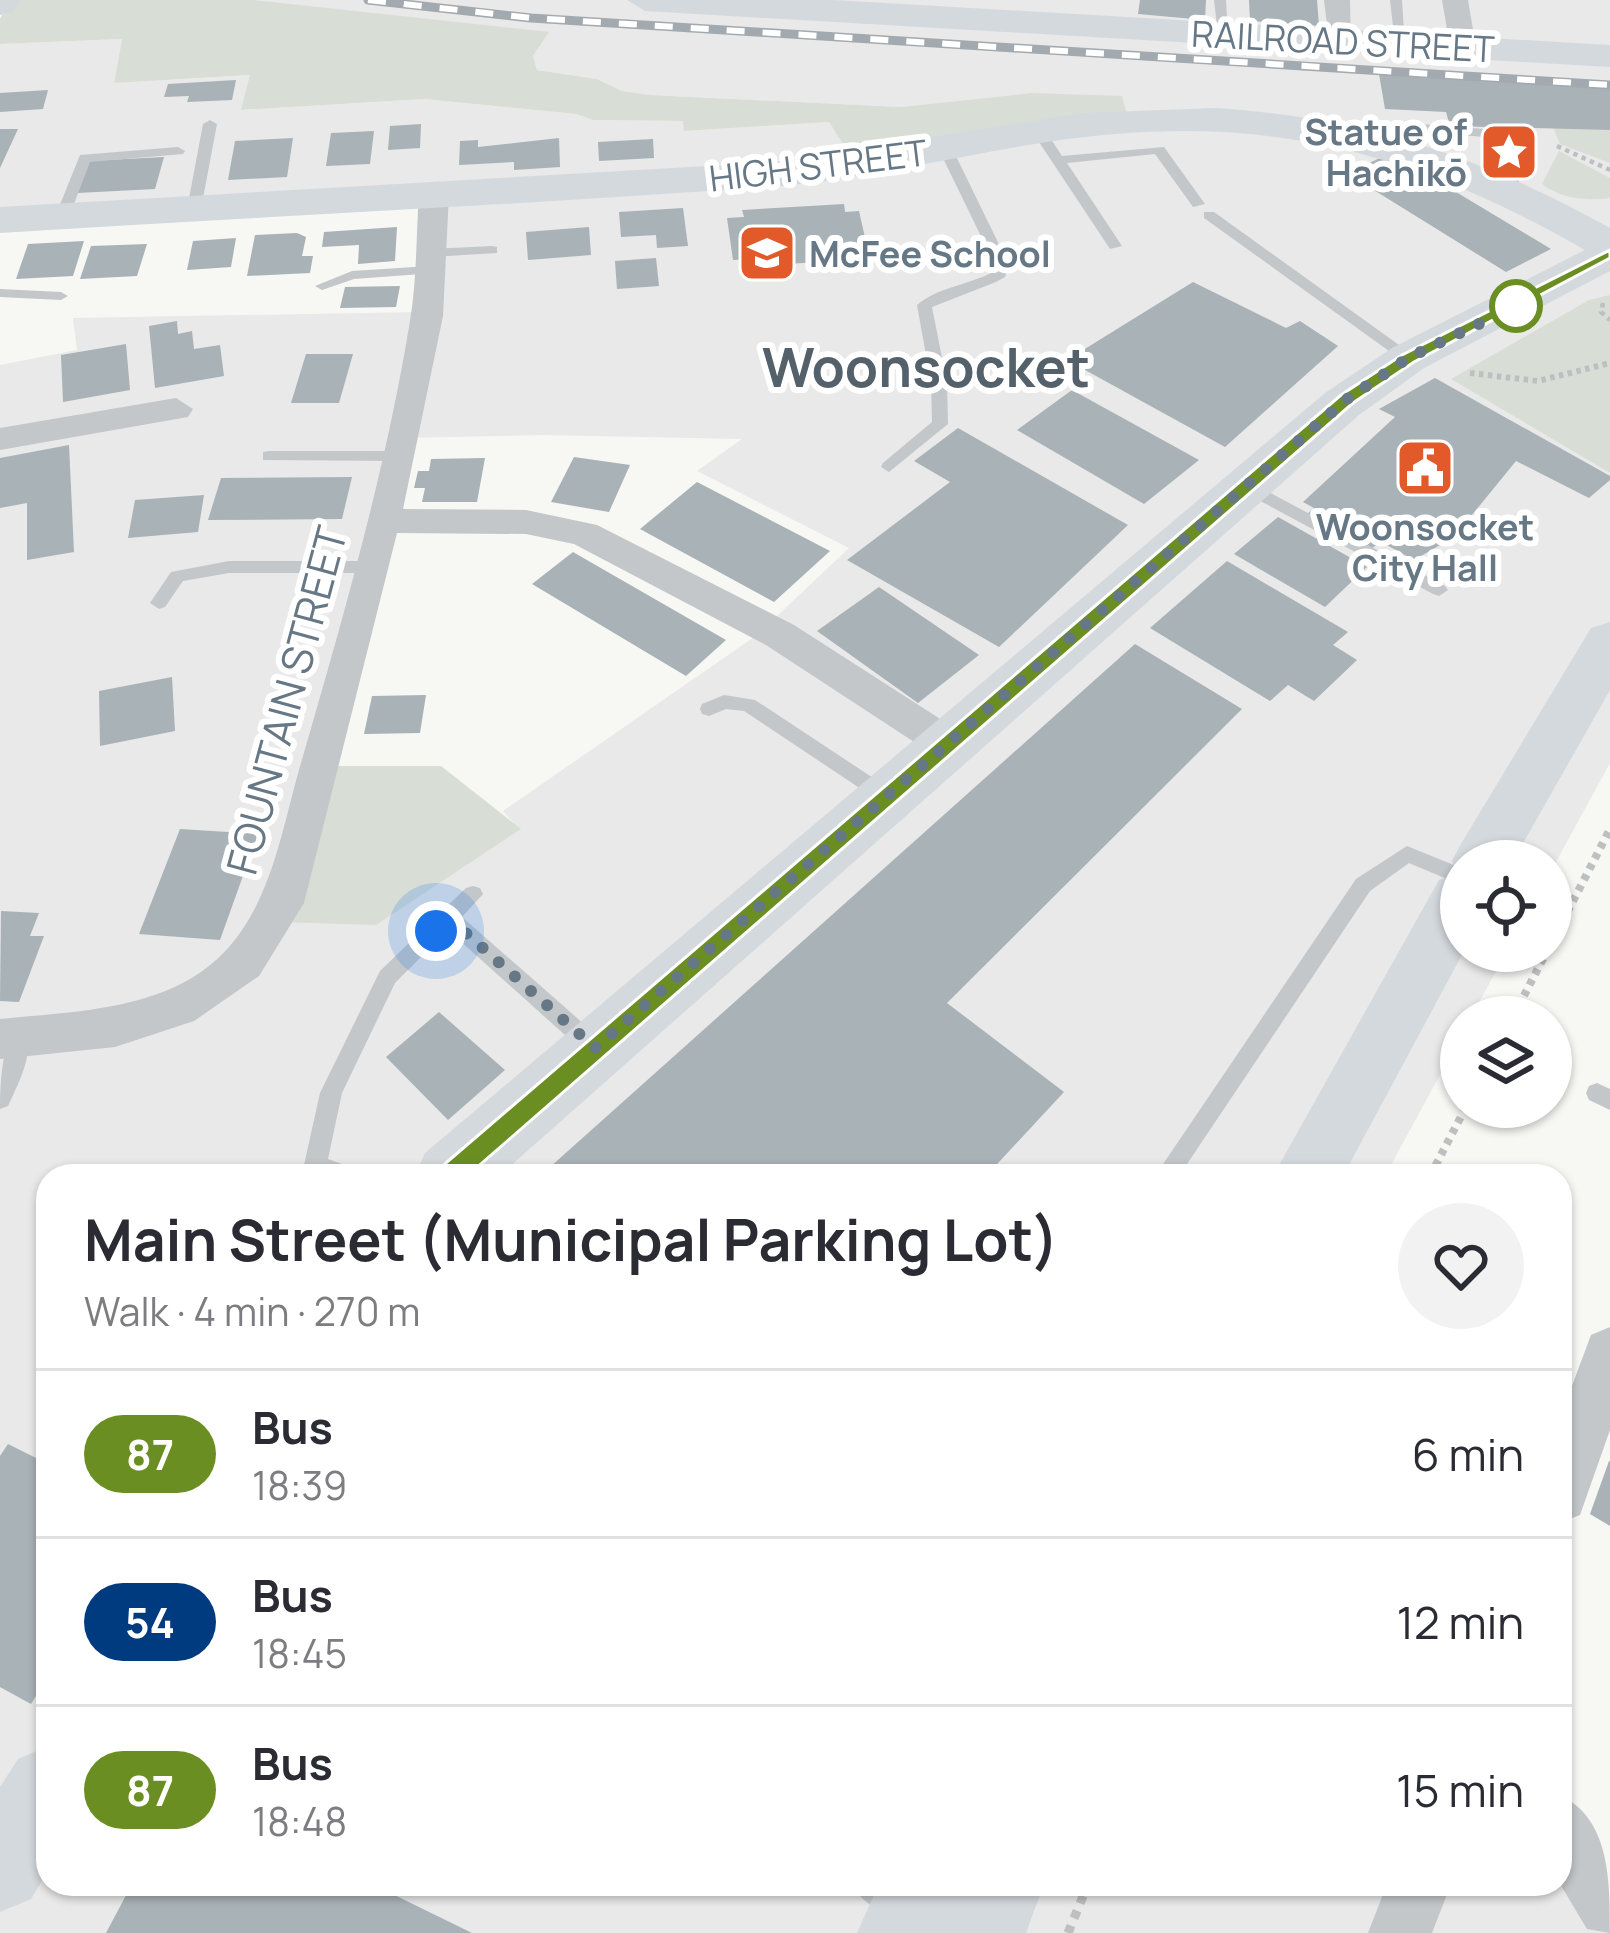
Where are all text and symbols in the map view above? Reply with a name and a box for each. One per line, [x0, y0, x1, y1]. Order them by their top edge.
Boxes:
street label: RAILROAD STREET [1190, 9, 1496, 73]
place label: Statue of Hachikō [1304, 107, 1467, 197]
place icon: Statue of Hachikō [1478, 121, 1540, 183]
street label: HIGH STREET [706, 127, 930, 203]
school or university icon: McFee School [736, 222, 798, 284]
place label: McFee School [809, 229, 1051, 278]
unlabelled marker [1491, 281, 1541, 331]
district label: Woonsocket [762, 329, 1090, 403]
public building icon: Woonsocket City Hall [1394, 437, 1456, 499]
place label: Woonsocket City Hall [1316, 502, 1534, 592]
street label: FOUNTAIN STREET [212, 520, 360, 880]
map controls [1440, 840, 1572, 1128]
button: locate [1440, 840, 1572, 972]
your location [406, 901, 466, 961]
button: layers [1440, 996, 1572, 1128]
text: Main Street (Municipal Parking Lot) [84, 1200, 1059, 1278]
button: heart [1398, 1203, 1524, 1329]
text: Walk · 4 min · 270 m [84, 1284, 420, 1338]
text: Bus [252, 1396, 333, 1458]
text: 6 min [1412, 1423, 1524, 1485]
text: 87 [126, 1425, 174, 1483]
text: 18:39 [252, 1458, 347, 1512]
text: Bus [252, 1564, 333, 1626]
text: 12 min [1396, 1591, 1524, 1653]
text: 54 [125, 1593, 175, 1651]
text: 18:45 [252, 1626, 347, 1680]
text: Bus [252, 1732, 333, 1794]
text: 15 min [1396, 1759, 1524, 1821]
text: 87 [126, 1761, 174, 1819]
text: 18:48 [252, 1794, 347, 1848]

